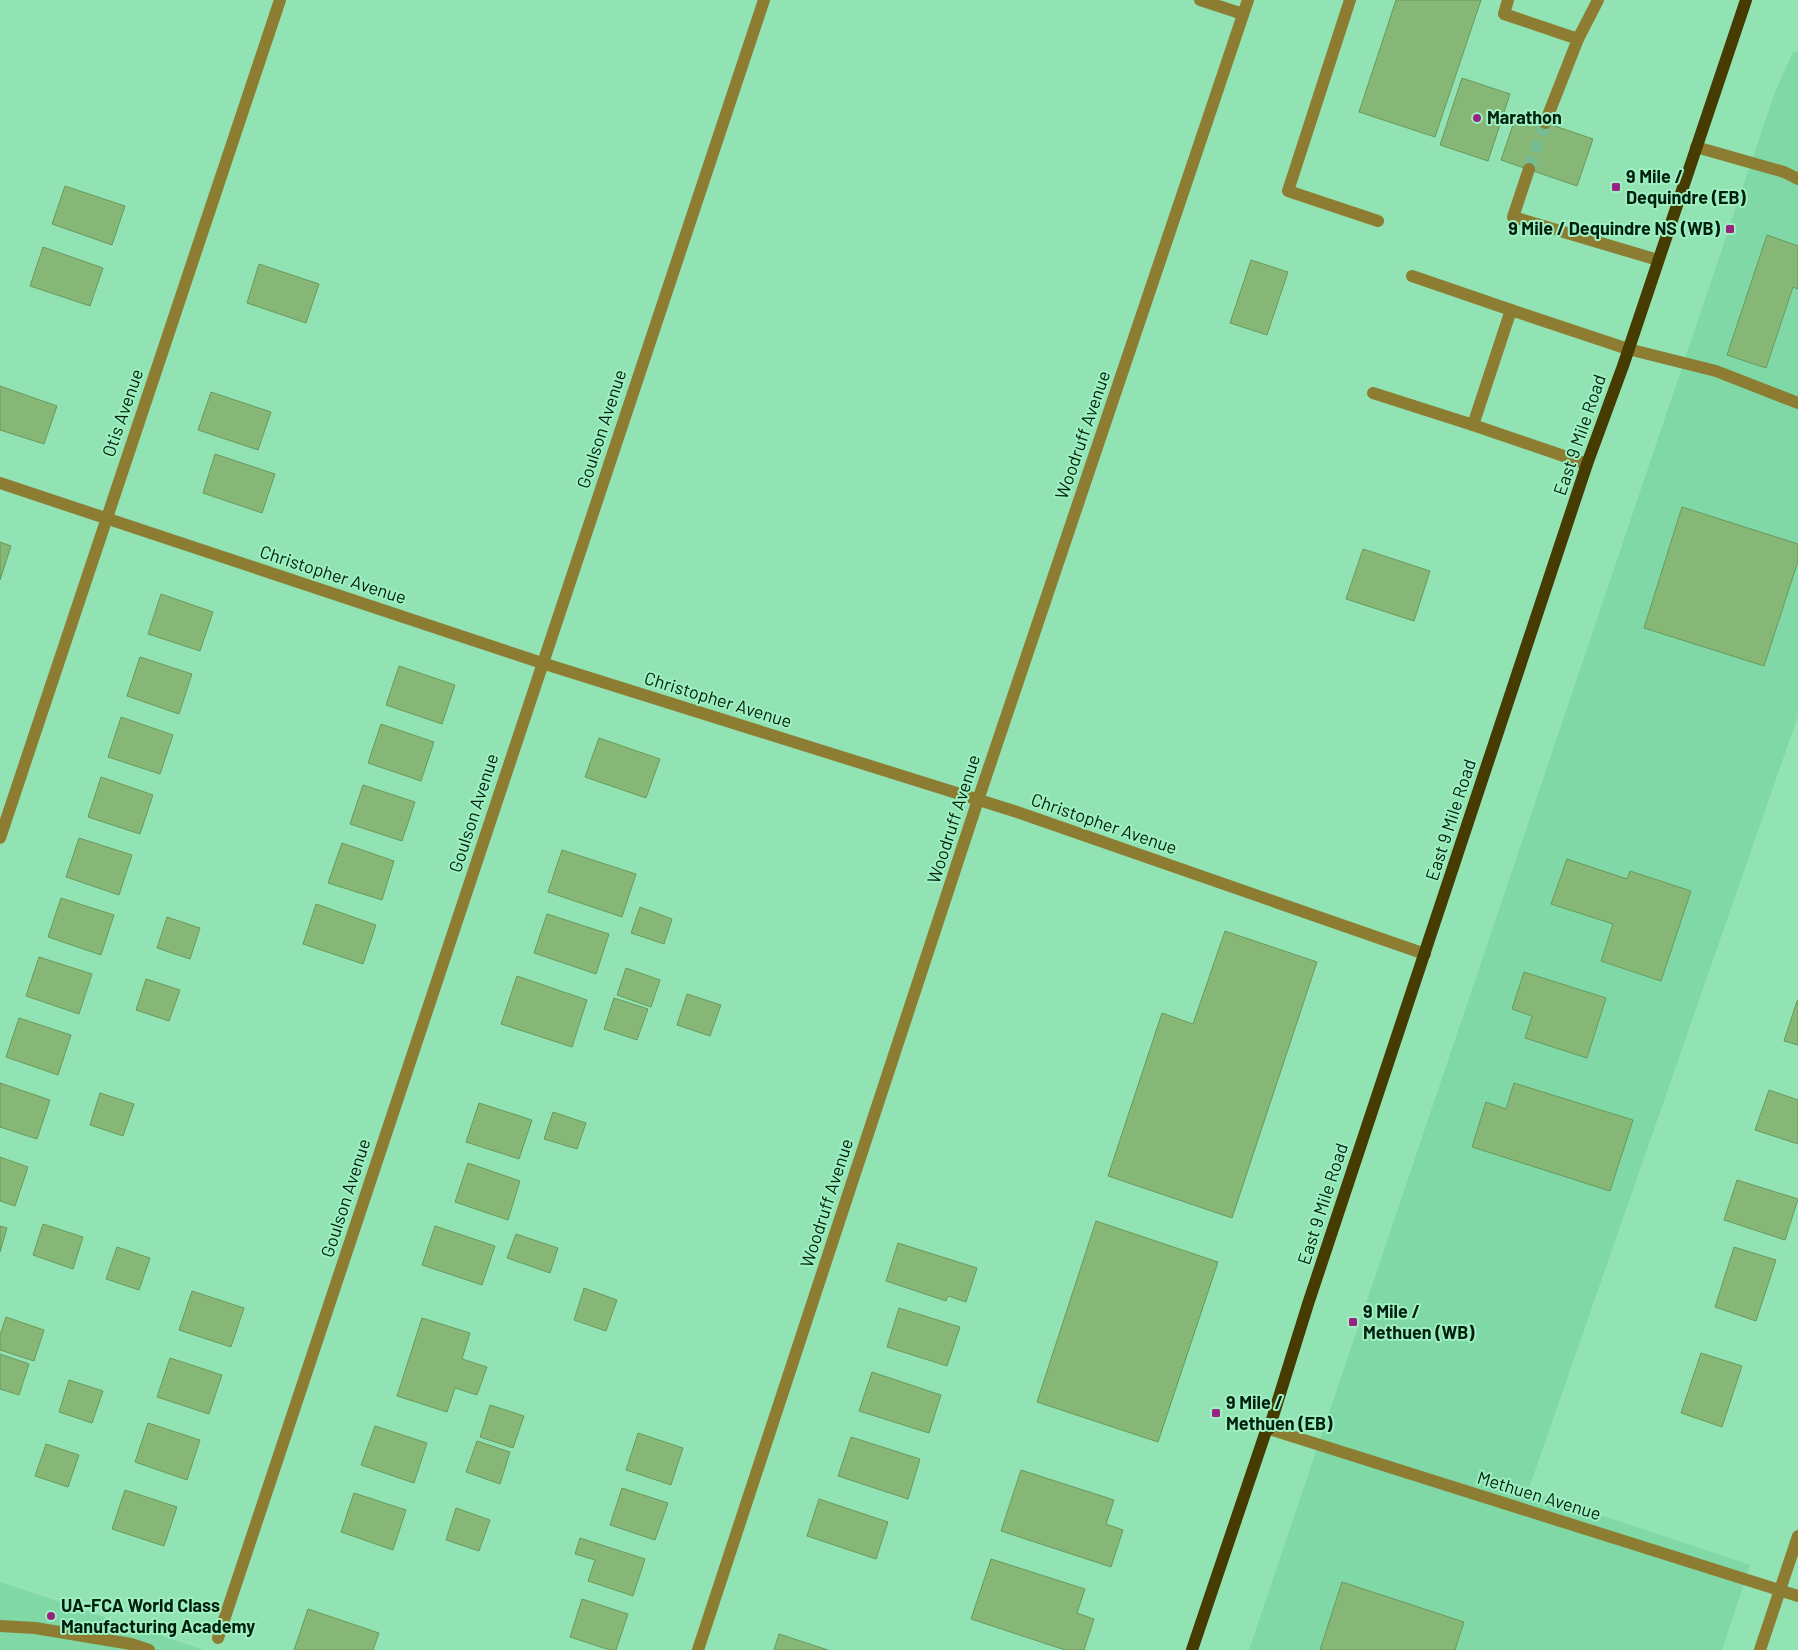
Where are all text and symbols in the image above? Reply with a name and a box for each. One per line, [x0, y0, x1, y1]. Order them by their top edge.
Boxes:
place label: Marathon [1487, 106, 1562, 128]
marker: Marathon [1471, 112, 1483, 124]
place label: 9 Mile / Dequindre (EB) [1626, 165, 1747, 208]
marker: 9 Mile / Dequindre (EB) [1610, 181, 1622, 193]
place label: 9 Mile / Dequindre NS (WB) [1508, 217, 1721, 239]
marker: 9 Mile / Dequindre NS (WB) [1724, 223, 1736, 235]
street label: Otis Avenue [97, 366, 147, 460]
street label: Goulson Avenue [571, 367, 631, 491]
street label: Woodruff Avenue [1050, 368, 1114, 502]
street label: East 9 Mile Road [1548, 371, 1610, 498]
street label: Christopher Avenue [257, 540, 409, 608]
street label: Christopher Avenue [642, 666, 795, 732]
street label: Goulson Avenue [443, 751, 503, 875]
street label: Woodruff Avenue [922, 751, 984, 886]
street label: East 9 Mile Road [1420, 756, 1480, 883]
street label: Christopher Avenue [1028, 788, 1180, 858]
street label: Woodruff Avenue [795, 1135, 857, 1270]
street label: Goulson Avenue [315, 1136, 375, 1260]
street label: East 9 Mile Road [1292, 1140, 1352, 1267]
place label: 9 Mile / Methuen (WB) [1363, 1300, 1475, 1343]
marker: 9 Mile / Methuen (WB) [1347, 1316, 1359, 1328]
place label: 9 Mile / Methuen (EB) [1226, 1391, 1333, 1434]
marker: 9 Mile / Methuen (EB) [1210, 1407, 1222, 1419]
street label: Methuen Avenue [1475, 1466, 1604, 1524]
place label: UA-FCA World Class Manufacturing Academy [61, 1594, 255, 1637]
marker: UA-FCA World Class Manufacturing Academy [45, 1610, 57, 1622]

